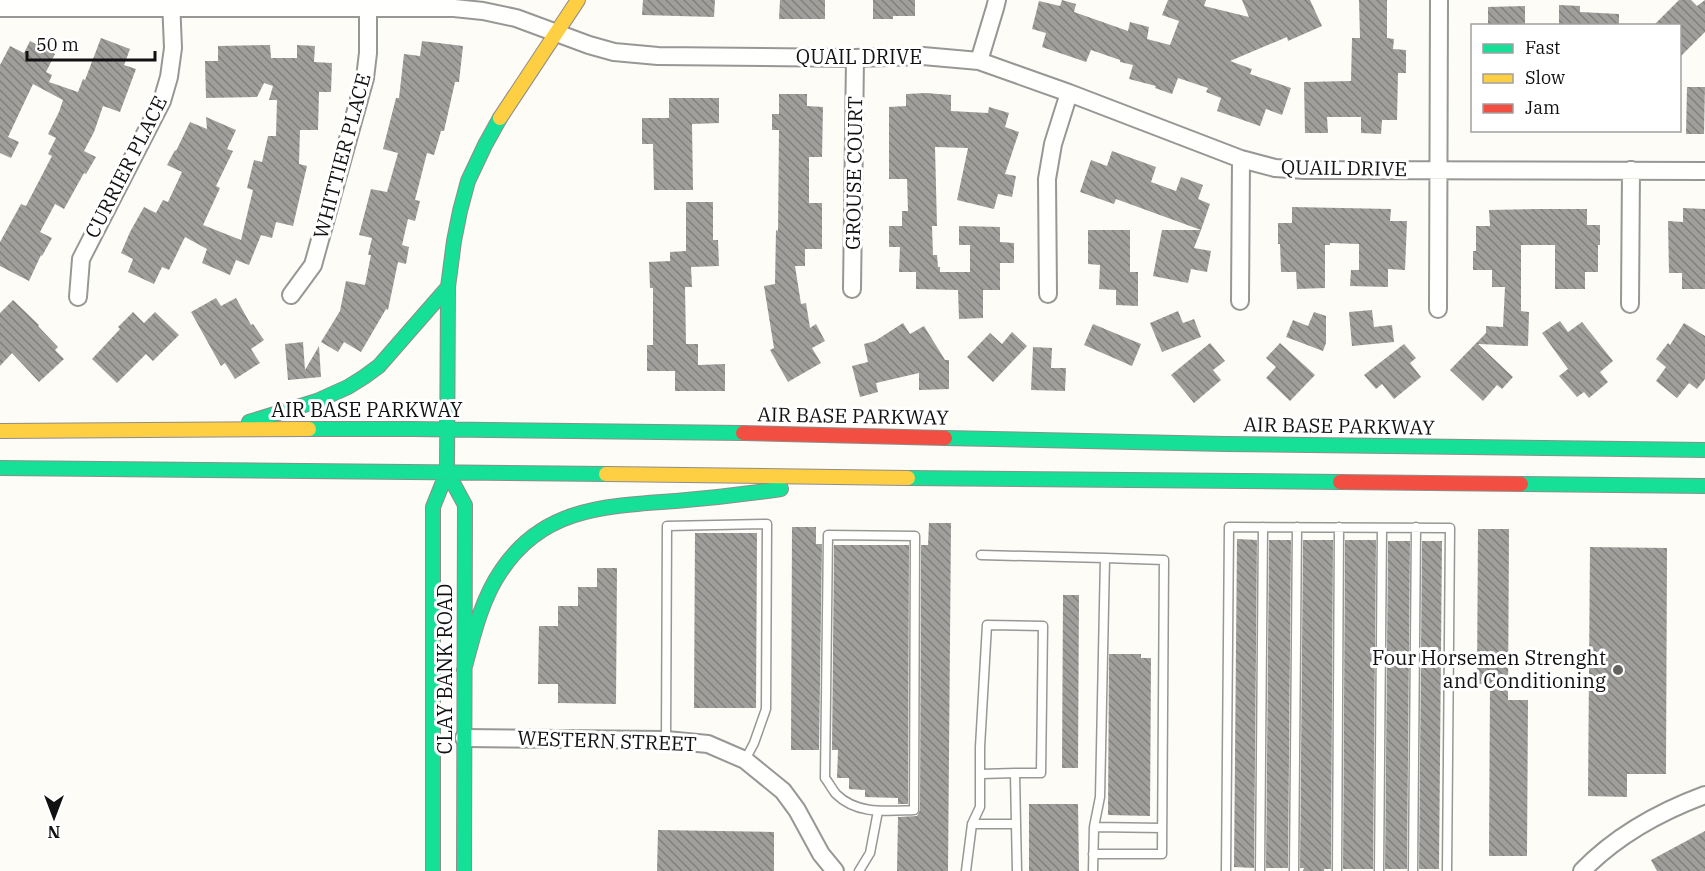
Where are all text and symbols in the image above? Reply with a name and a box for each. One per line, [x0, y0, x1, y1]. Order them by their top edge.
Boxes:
scale bar [27, 24, 154, 62]
legend [1471, 24, 1681, 132]
text: 50 m [36, 33, 79, 56]
text: Fast [1525, 36, 1560, 59]
street label: QUAIL DRIVE [796, 43, 922, 70]
text: Slow [1525, 66, 1565, 89]
street label: WHITTIER PLACE [306, 70, 377, 241]
street label: CURRIER PLACE [78, 91, 173, 242]
street label: GROUSE COURT [839, 96, 868, 250]
text: Jam [1525, 96, 1560, 119]
street label: QUAIL DRIVE [1281, 153, 1407, 182]
street label: AIR BASE PARKWAY [271, 396, 463, 423]
street label: AIR BASE PARKWAY [757, 400, 949, 431]
street label: AIR BASE PARKWAY [1243, 410, 1435, 441]
street label: CLAY BANK ROAD [431, 584, 458, 754]
place label: Four Horsemen Strenght and Conditioning [1372, 644, 1606, 694]
marker: Four Horsemen Strenght and Conditioning [1611, 663, 1625, 677]
street label: WESTERN STREET [517, 724, 697, 757]
north arrow [24, 787, 84, 847]
text: N [48, 822, 60, 842]

